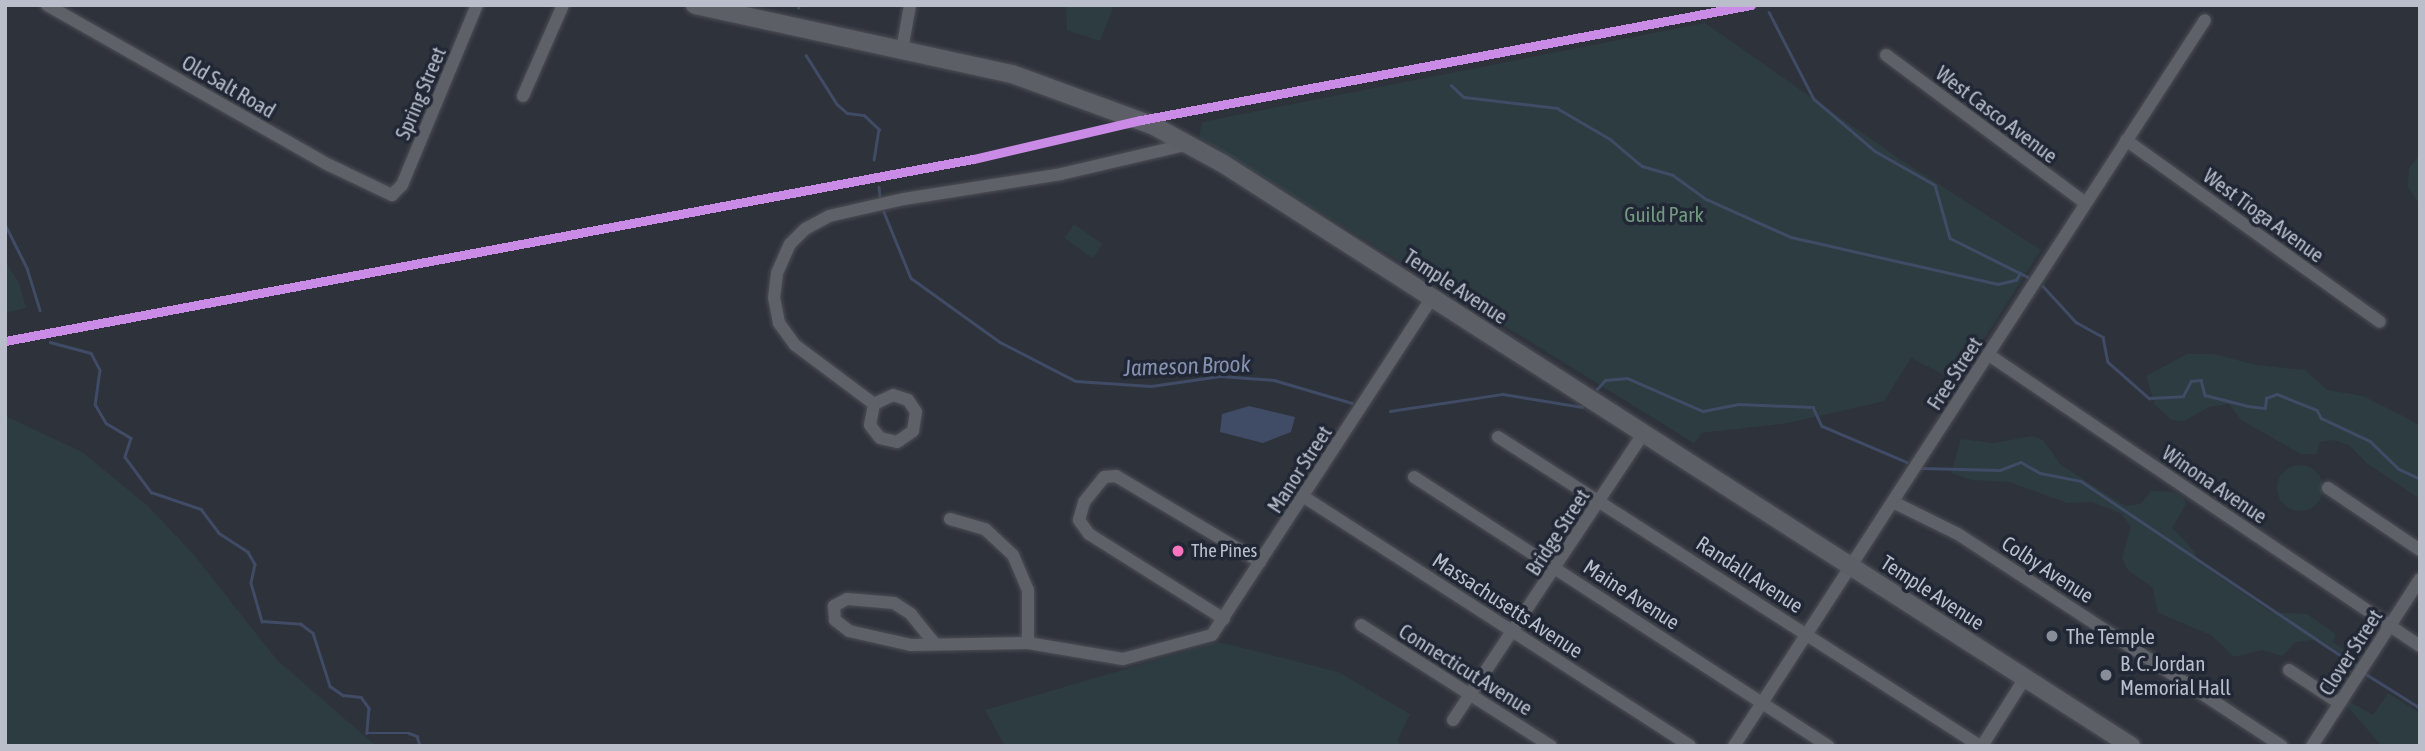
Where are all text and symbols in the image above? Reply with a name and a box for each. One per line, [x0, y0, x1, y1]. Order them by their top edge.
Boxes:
street label: Spring Street [389, 43, 451, 143]
street label: Old Salt Road [178, 49, 280, 123]
street label: West Casco Avenue [1931, 60, 2063, 168]
street label: West Tioga Avenue [2199, 163, 2329, 267]
park label: Guild Park [1624, 201, 1704, 227]
street label: Temple Avenue [1399, 243, 1513, 329]
street label: Free Street [1921, 332, 1987, 414]
water label: Jameson Brook [1123, 350, 1251, 382]
street label: Manor Street [1261, 421, 1337, 517]
street label: Winona Avenue [2158, 440, 2272, 528]
street label: Bridge Street [1520, 484, 1594, 580]
street label: Randall Avenue [1692, 530, 1808, 618]
street label: Colby Avenue [1997, 530, 2099, 608]
place label: The Pines [1191, 540, 1257, 562]
marker: The Pines [1171, 544, 1185, 558]
street label: Massachusetts Avenue [1428, 547, 1588, 663]
street label: Temple Avenue [1876, 549, 1990, 635]
street label: Maine Avenue [1579, 554, 1685, 634]
street label: Clover Street [2313, 604, 2387, 700]
street label: Connecticut Avenue [1395, 618, 1537, 720]
place label: The Temple [2066, 623, 2155, 649]
marker: The Temple [2044, 628, 2060, 644]
place label: B. C. Jordan Memorial Hall [2120, 650, 2231, 700]
marker: B. C. Jordan Memorial Hall [2098, 667, 2114, 683]

